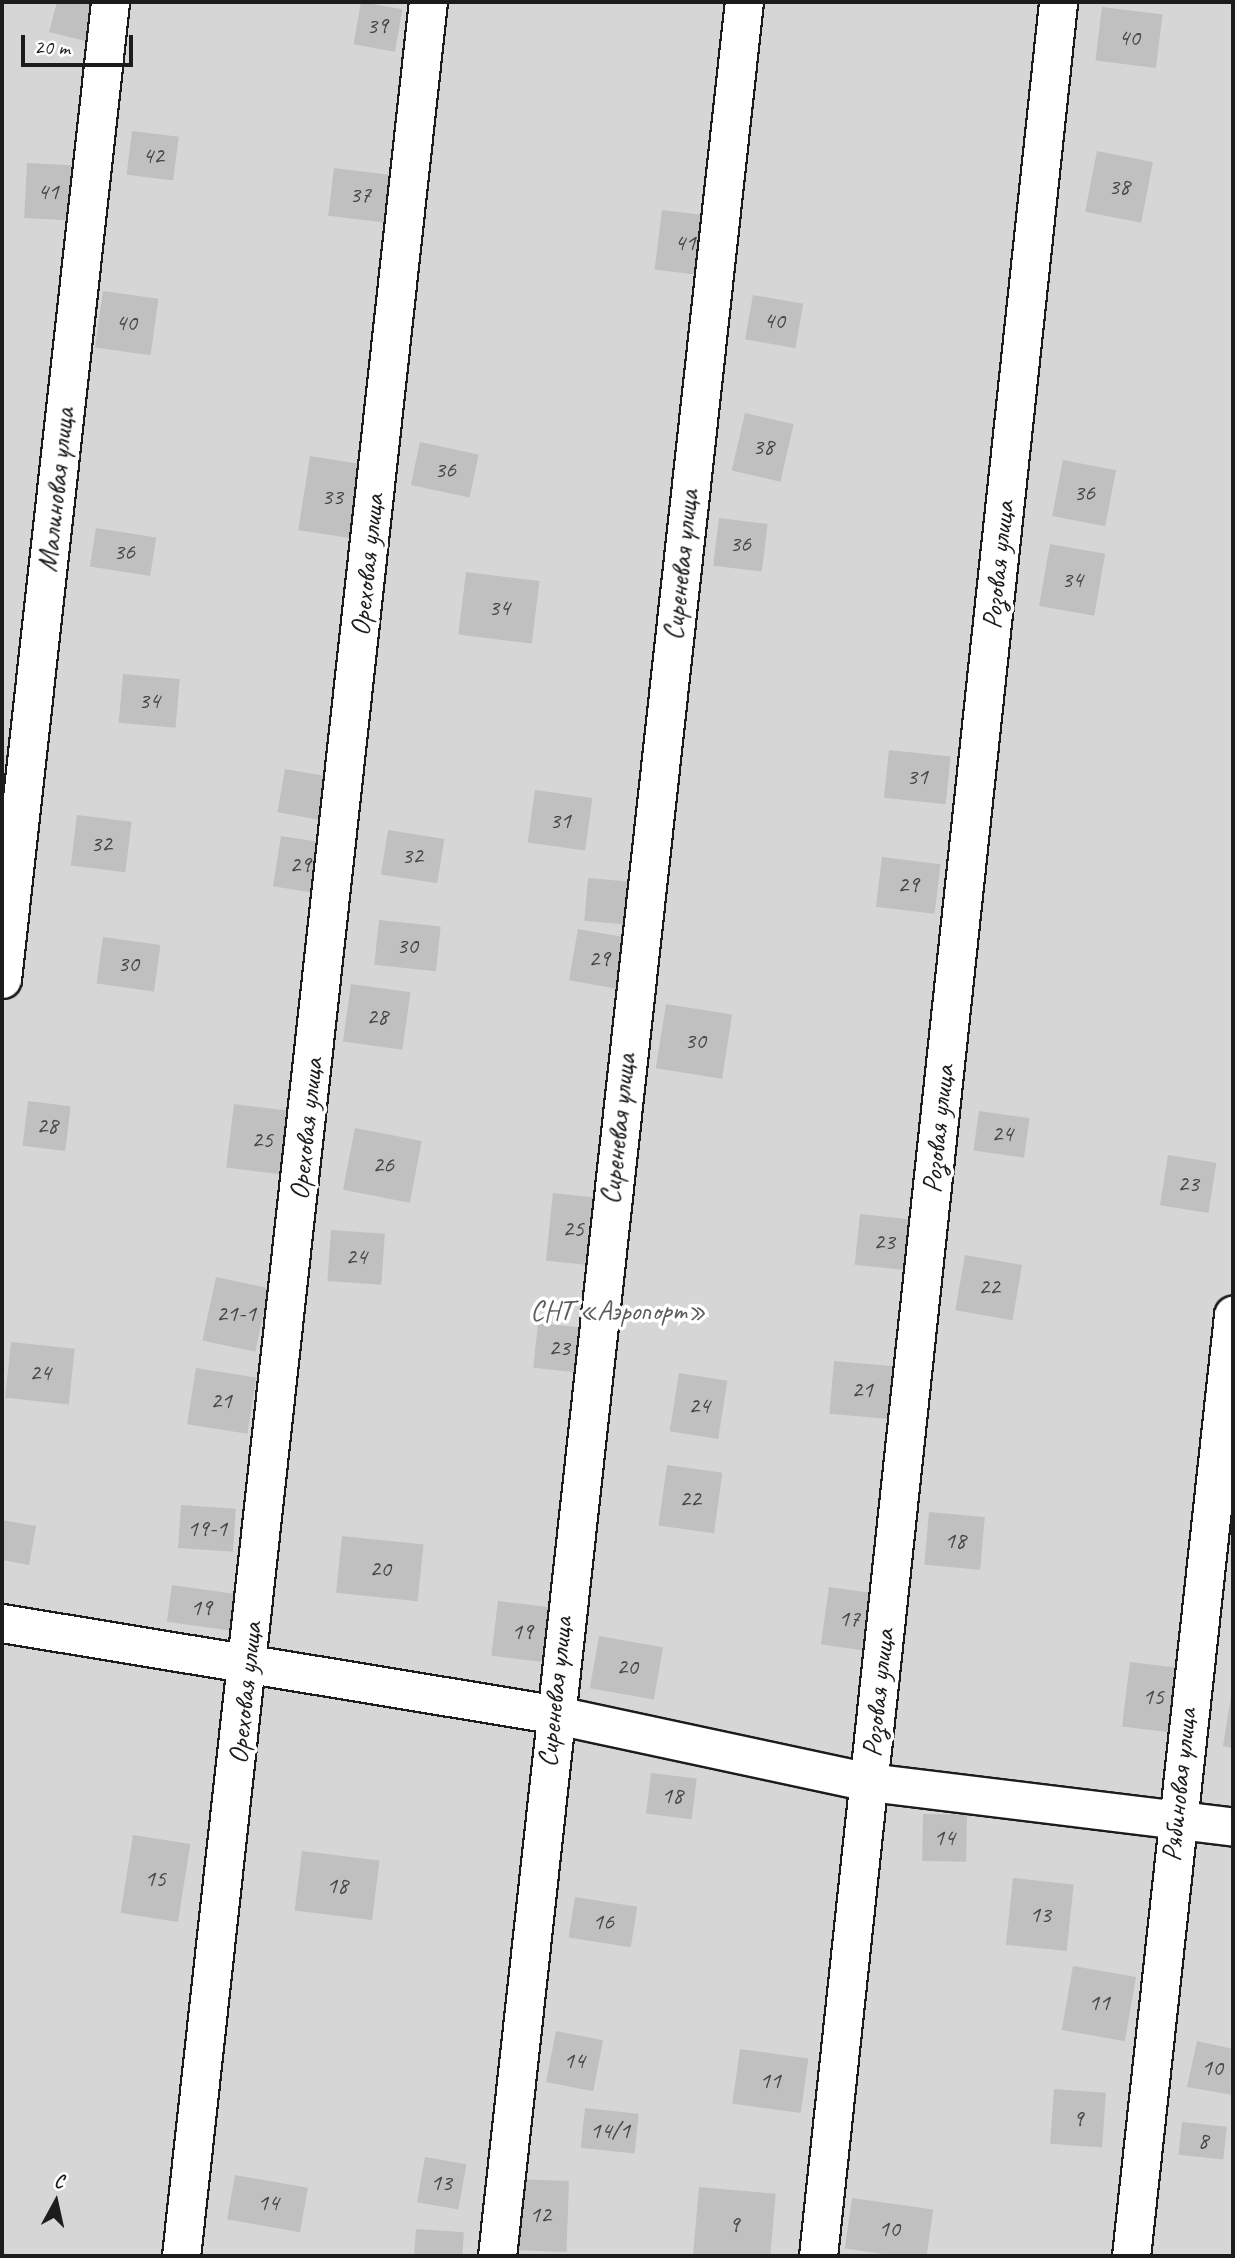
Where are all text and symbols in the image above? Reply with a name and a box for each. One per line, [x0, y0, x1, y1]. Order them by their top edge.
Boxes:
house number: 39 [366, 12, 388, 40]
scale bar [24, 21, 136, 65]
house number: 40 [1118, 24, 1140, 52]
text: 20 m [34, 34, 70, 60]
house number: 42 [142, 142, 164, 170]
house number: 38 [1108, 173, 1130, 201]
house number: 41 [37, 178, 59, 206]
house number: 37 [349, 181, 371, 209]
house number: 41 [674, 229, 696, 257]
house number: 40 [763, 307, 785, 335]
house number: 40 [115, 309, 137, 337]
street label: Малиновая улица [31, 405, 81, 575]
house number: 38 [752, 433, 774, 461]
house number: 36 [434, 456, 456, 484]
house number: 36 [1073, 479, 1095, 507]
house number: 33 [321, 483, 343, 511]
street label: Сиреневая улица [656, 487, 706, 643]
street label: Ореховая улица [343, 492, 391, 638]
street label: Розовая улица [975, 499, 1021, 631]
house number: 36 [729, 530, 751, 558]
house number: 36 [113, 538, 135, 566]
house number: 34 [1061, 566, 1083, 594]
house number: 34 [488, 594, 510, 622]
house number: 34 [138, 687, 160, 715]
house number: 31 [906, 763, 928, 791]
house number: 31 [549, 807, 571, 835]
house number: 32 [90, 830, 112, 858]
house number: 32 [401, 842, 423, 870]
house number: 29 [289, 851, 311, 879]
house number: 29 [897, 871, 919, 899]
house number: 30 [396, 932, 418, 960]
house number: 29 [588, 945, 610, 973]
house number: 30 [117, 950, 139, 978]
house number: 28 [366, 1003, 388, 1031]
house number: 30 [684, 1027, 706, 1055]
street label: Сиреневая улица [593, 1051, 643, 1207]
street label: Ореховая улица [282, 1056, 330, 1202]
street label: Розовая улица [915, 1063, 961, 1195]
house number: 28 [36, 1112, 58, 1140]
house number: 24 [991, 1120, 1013, 1148]
house number: 25 [251, 1126, 273, 1154]
house number: 26 [372, 1151, 394, 1179]
house number: 23 [1177, 1170, 1199, 1198]
house number: 25 [562, 1215, 584, 1243]
house number: 23 [873, 1228, 895, 1256]
house number: 24 [345, 1243, 367, 1271]
house number: 22 [978, 1273, 1000, 1301]
park label: СНТ «Аэропорт» [530, 1294, 706, 1328]
house number: 21-1 [216, 1300, 256, 1328]
house number: 23 [548, 1334, 570, 1362]
house number: 24 [29, 1359, 51, 1387]
house number: 21 [851, 1376, 873, 1404]
house number: 21 [210, 1387, 232, 1415]
house number: 24 [688, 1392, 710, 1420]
house number: 22 [679, 1485, 701, 1513]
house number: 19-1 [187, 1515, 227, 1543]
house number: 18 [944, 1527, 966, 1555]
house number: 20 [369, 1555, 391, 1583]
house number: 19 [190, 1594, 212, 1622]
house number: 17 [838, 1605, 860, 1633]
street label: Сиреневая улица [530, 1614, 580, 1770]
house number: 19 [511, 1618, 533, 1646]
street label: Ореховая улица [221, 1620, 269, 1766]
street label: Розовая улица [855, 1627, 901, 1759]
house number: 20 [616, 1653, 638, 1681]
house number: 15 [1142, 1683, 1164, 1711]
street label: Рябиновая улица [1154, 1706, 1204, 1864]
house number: 18 [661, 1782, 683, 1810]
house number: 14 [933, 1824, 955, 1852]
house number: 15 [144, 1865, 166, 1893]
house number: 18 [326, 1872, 348, 1900]
house number: 13 [1029, 1901, 1051, 1929]
house number: 16 [592, 1908, 614, 1936]
house number: 11 [1088, 1989, 1110, 2017]
house number: 14 [563, 2047, 585, 2075]
house number: 10 [1201, 2054, 1223, 2082]
house number: 11 [759, 2067, 781, 2095]
house number: 9 [1073, 2105, 1083, 2133]
house number: 14/1 [590, 2117, 630, 2145]
house number: 8 [1198, 2127, 1208, 2155]
north arrow [21, 2167, 91, 2237]
text: С [53, 2169, 65, 2194]
house number: 13 [430, 2169, 452, 2197]
house number: 14 [257, 2189, 279, 2217]
house number: 12 [529, 2201, 551, 2229]
house number: 9 [729, 2211, 739, 2239]
house number: 10 [878, 2215, 900, 2243]

